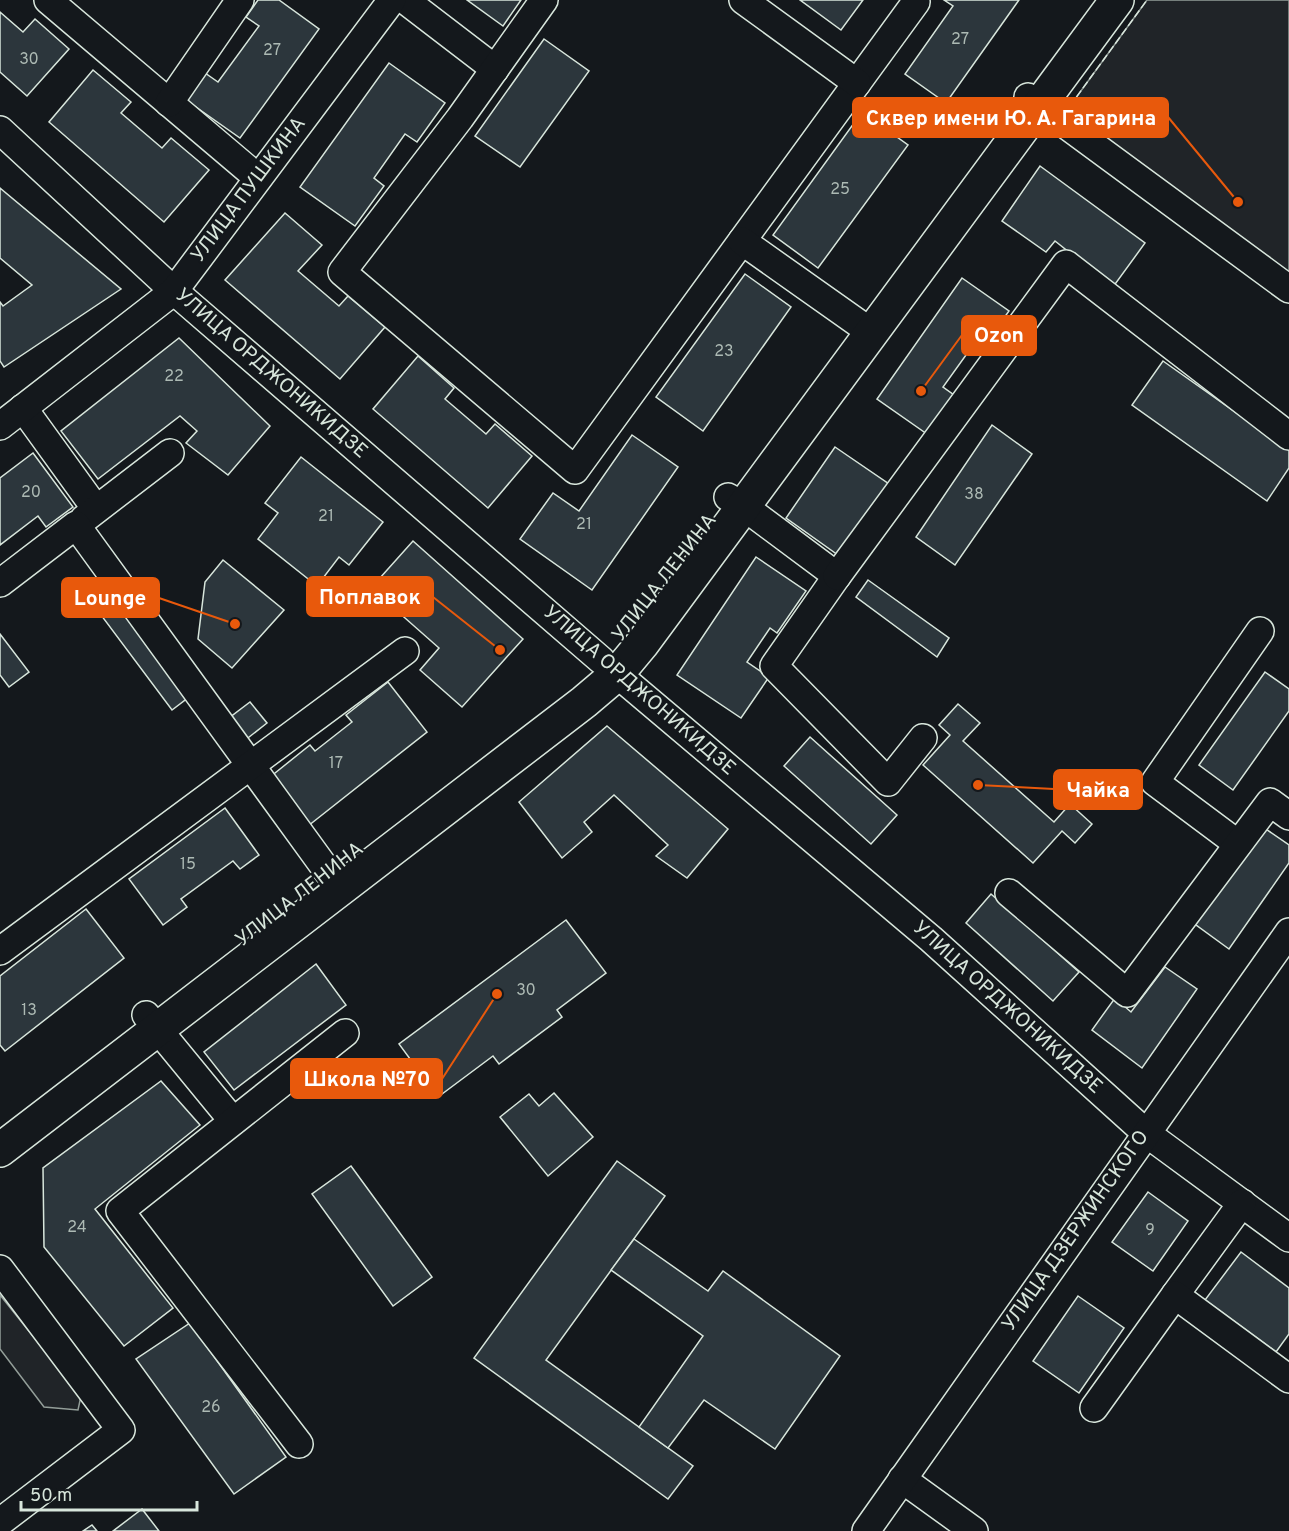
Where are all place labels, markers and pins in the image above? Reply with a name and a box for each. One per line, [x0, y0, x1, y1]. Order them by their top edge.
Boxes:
callout: Сквер имени Ю. А. Гагарина [853, 98, 1168, 137]
callout: Ozon [962, 316, 1036, 355]
callout: Поплавок [307, 577, 433, 616]
callout: Lounge [62, 578, 159, 617]
callout: Чайка [1054, 770, 1142, 809]
callout: Школа №70 [291, 1059, 442, 1098]

